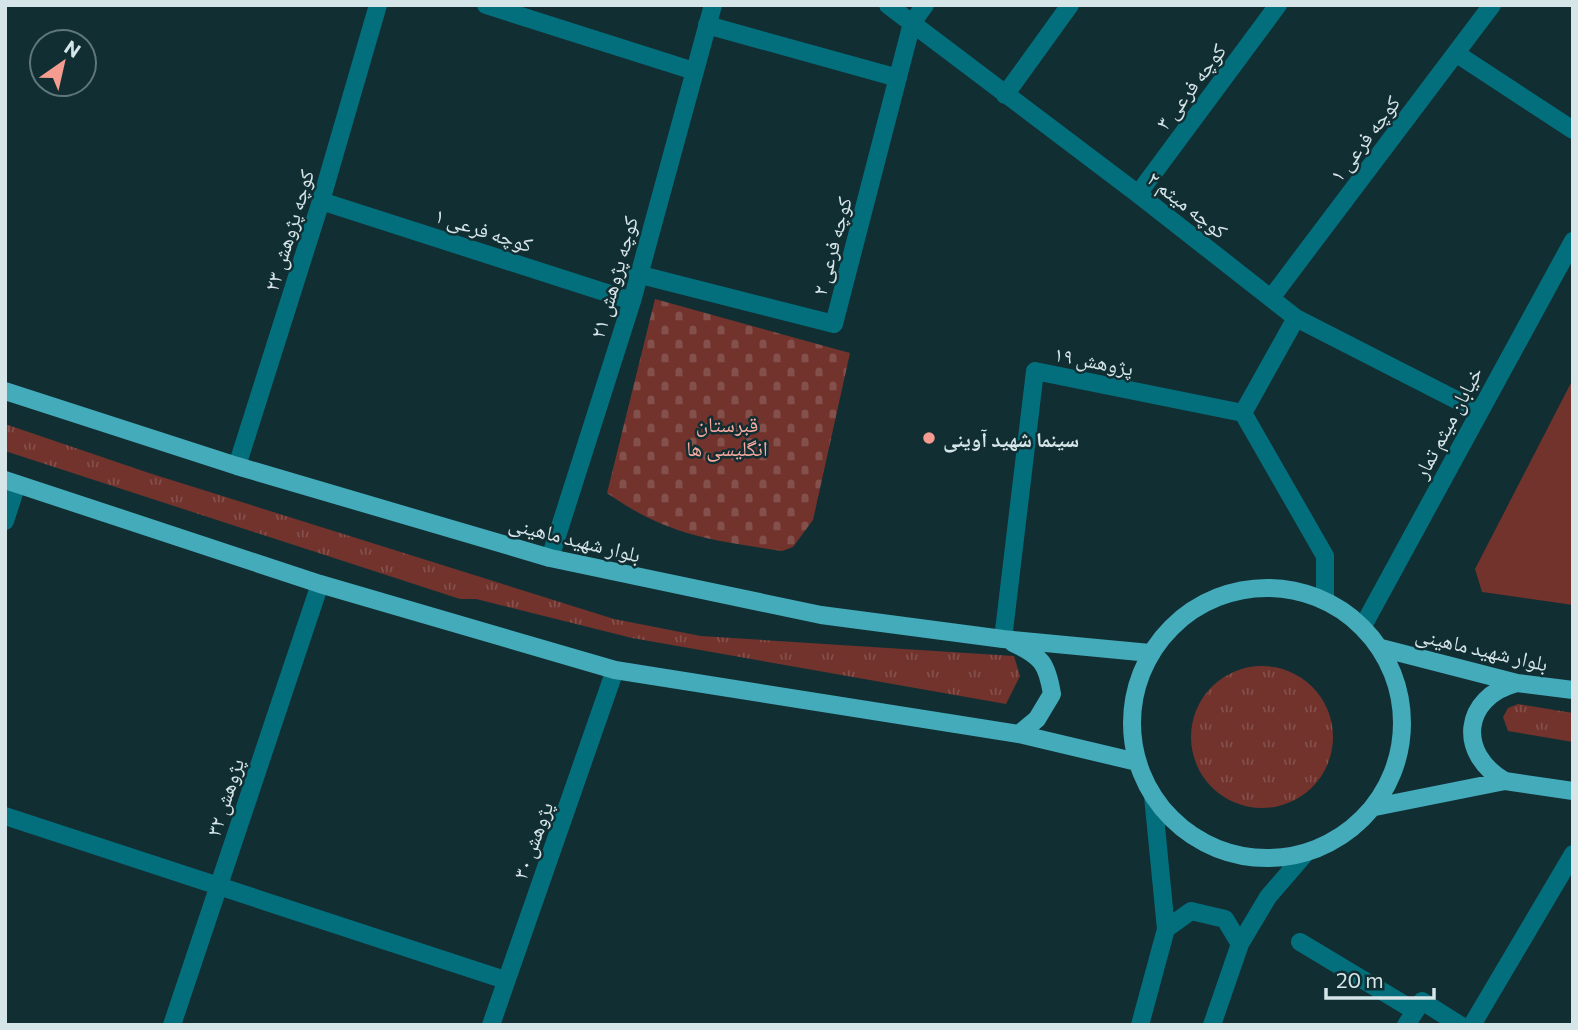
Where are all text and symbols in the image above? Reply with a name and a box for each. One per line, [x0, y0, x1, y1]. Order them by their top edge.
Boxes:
north arrow [28, 28, 98, 98]
text: N [60, 35, 85, 62]
street label: کوچه فرعی ۳ [1150, 38, 1232, 135]
street label: کوچه فرعی ۱ [1324, 90, 1406, 187]
street label: کوچه میثم ۲ [1141, 165, 1233, 246]
street label: کوچه پژوهش ۲۳ [258, 166, 320, 294]
street label: کوچه فرعی ۲ [806, 194, 858, 299]
street label: کوچه فرعی ۱ [431, 201, 536, 259]
street label: کوچه پژوهش ۲۱ [584, 213, 644, 341]
street label: پژوهش ۱۹ [1052, 340, 1136, 382]
street label: خیابان میثم تمار [1407, 362, 1489, 484]
park label: قبرستان انگلیسی ها [686, 411, 768, 462]
place label: سینما شهید آوینی [943, 426, 1079, 453]
marker: سینما شهید آوینی [921, 430, 937, 446]
street label: بلوار شهید ماهینی [506, 510, 643, 568]
street label: بلوار شهید ماهینی [1413, 621, 1551, 677]
street label: پژوهش ۳۲ [200, 755, 250, 840]
street label: پژوهش ۳۰ [507, 798, 559, 883]
scale bar [1326, 956, 1434, 1000]
text: 20 m [1336, 967, 1384, 992]

